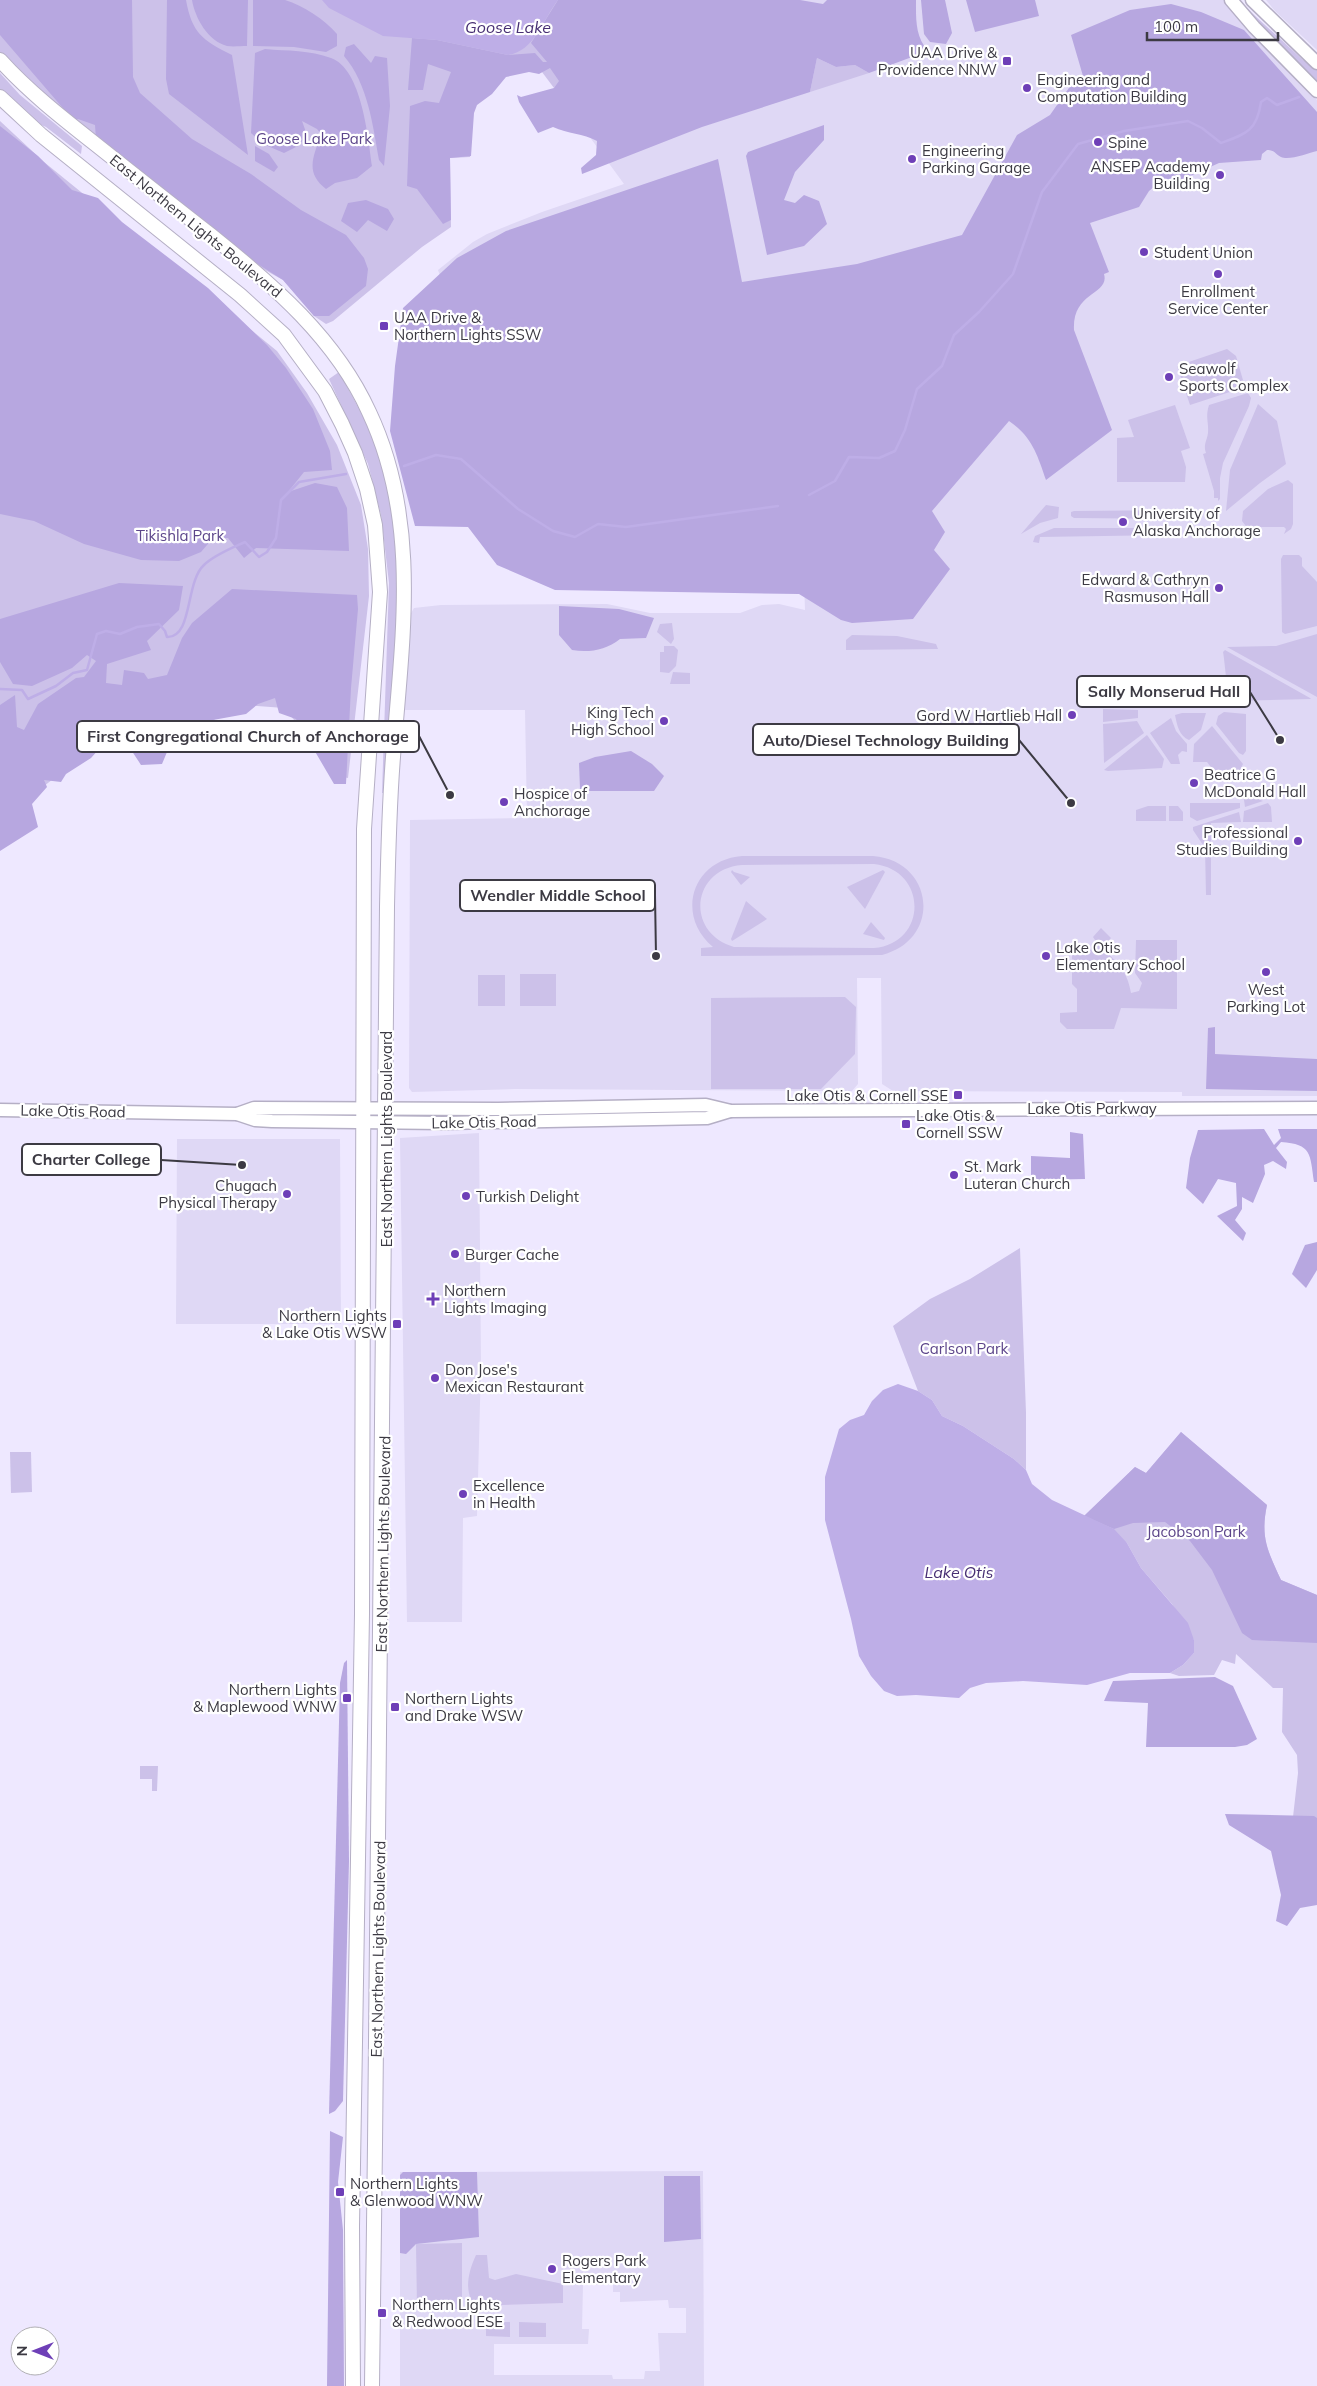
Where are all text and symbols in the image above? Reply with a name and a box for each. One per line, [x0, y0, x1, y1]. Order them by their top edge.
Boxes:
scale bar [1147, 10, 1278, 42]
water label: Goose Lake [465, 17, 551, 37]
text: 100 m [1154, 17, 1198, 36]
place label: UAA Drive & Providence NNW [878, 43, 998, 79]
marker: UAA Drive & Providence NNW [1001, 55, 1013, 67]
place label: Engineering and Computation Building [1037, 70, 1187, 106]
marker: Engineering and Computation Building [1021, 82, 1033, 94]
park label: Goose Lake Park [256, 129, 372, 148]
place label: Spine [1108, 133, 1147, 152]
marker: Spine [1092, 136, 1104, 148]
place label: Engineering Parking Garage [922, 141, 1030, 177]
street label: East Northern Lights Boulevard [106, 150, 286, 302]
marker: Engineering Parking Garage [906, 153, 918, 165]
place label: ANSEP Academy Building [1090, 157, 1210, 193]
marker: ANSEP Academy Building [1214, 169, 1226, 181]
place label: Student Union [1154, 243, 1253, 262]
marker: Student Union [1138, 246, 1150, 258]
marker: Enrollment Service Center [1212, 268, 1224, 280]
place label: Enrollment Service Center [1168, 282, 1268, 318]
place label: UAA Drive & Northern Lights SSW [394, 308, 542, 344]
marker: UAA Drive & Northern Lights SSW [378, 320, 390, 332]
place label: Seawolf Sports Complex [1179, 359, 1289, 395]
marker: Seawolf Sports Complex [1163, 371, 1175, 383]
place label: University of Alaska Anchorage [1133, 504, 1261, 540]
marker: University of Alaska Anchorage [1117, 516, 1129, 528]
park label: Tikishla Park [136, 526, 224, 545]
place label: Edward & Cathryn Rasmuson Hall [1081, 570, 1209, 606]
marker: Edward & Cathryn Rasmuson Hall [1213, 582, 1225, 594]
callout: Sally Monserud Hall [1077, 676, 1250, 707]
text: Sally Monserud Hall [1088, 681, 1240, 701]
place label: King Tech High School [571, 703, 654, 739]
place label: Gord W Hartlieb Hall [916, 706, 1062, 725]
marker: Gord W Hartlieb Hall [1066, 709, 1078, 721]
marker: King Tech High School [658, 715, 670, 727]
callout: First Congregational Church of Anchorage [77, 721, 419, 752]
callout: Auto/Diesel Technology Building [753, 724, 1019, 755]
text: First Congregational Church of Anchorage [87, 726, 409, 746]
text: Auto/Diesel Technology Building [763, 730, 1009, 750]
place label: Beatrice G McDonald Hall [1204, 765, 1306, 801]
marker: Beatrice G McDonald Hall [1188, 777, 1200, 789]
place label: Hospice of Anchorage [514, 784, 590, 820]
marker: Hospice of Anchorage [498, 796, 510, 808]
place label: Professional Studies Building [1176, 823, 1288, 859]
marker: Professional Studies Building [1292, 835, 1304, 847]
callout: Wendler Middle School [460, 880, 655, 911]
text: Wendler Middle School [470, 885, 646, 905]
place label: Lake Otis Elementary School [1056, 938, 1185, 974]
marker: Lake Otis Elementary School [1040, 950, 1052, 962]
marker: West Parking Lot [1260, 966, 1272, 978]
place label: West Parking Lot [1227, 980, 1305, 1016]
street label: East Northern Lights Boulevard [377, 1031, 396, 1247]
place label: Lake Otis & Cornell SSE [786, 1086, 948, 1105]
marker: Lake Otis & Cornell SSE [952, 1089, 964, 1101]
street label: Lake Otis Parkway [1027, 1099, 1157, 1118]
street label: Lake Otis Road [20, 1101, 126, 1121]
place label: Lake Otis & Cornell SSW [916, 1106, 1003, 1142]
street label: Lake Otis Road [431, 1112, 537, 1132]
marker: Lake Otis & Cornell SSW [900, 1118, 912, 1130]
callout: Charter College [22, 1144, 161, 1175]
text: Charter College [32, 1149, 150, 1169]
place label: St. Mark Luteran Church [964, 1157, 1070, 1193]
marker: St. Mark Luteran Church [948, 1169, 960, 1181]
place label: Chugach Physical Therapy [159, 1176, 277, 1212]
place label: Turkish Delight [476, 1187, 579, 1206]
marker: Chugach Physical Therapy [281, 1188, 293, 1200]
marker: Turkish Delight [460, 1190, 472, 1202]
place label: Burger Cache [465, 1245, 559, 1264]
marker: Burger Cache [449, 1248, 461, 1260]
place label: Northern Lights Imaging [444, 1281, 547, 1317]
marker: Northern Lights Imaging [426, 1292, 440, 1306]
place label: Northern Lights & Lake Otis WSW [262, 1306, 387, 1342]
marker: Northern Lights & Lake Otis WSW [391, 1318, 403, 1330]
park label: Carlson Park [920, 1339, 1008, 1358]
place label: Don Jose's Mexican Restaurant [445, 1360, 584, 1396]
marker: Don Jose's Mexican Restaurant [429, 1372, 441, 1384]
street label: East Northern Lights Boulevard [372, 1436, 394, 1652]
place label: Excellence in Health [473, 1476, 545, 1512]
marker: Excellence in Health [457, 1488, 469, 1500]
park label: Jacobson Park [1146, 1522, 1246, 1541]
water label: Lake Otis [925, 1562, 994, 1582]
place label: Northern Lights & Maplewood WNW [193, 1680, 337, 1716]
place label: Northern Lights and Drake WSW [405, 1689, 524, 1725]
marker: Northern Lights & Maplewood WNW [341, 1692, 353, 1704]
marker: Northern Lights and Drake WSW [389, 1701, 401, 1713]
street label: East Northern Lights Boulevard [367, 1841, 389, 2057]
place label: Northern Lights & Glenwood WNW [350, 2174, 483, 2210]
marker: Northern Lights & Glenwood WNW [334, 2186, 346, 2198]
place label: Rogers Park Elementary [562, 2251, 647, 2287]
marker: Rogers Park Elementary [546, 2263, 558, 2275]
place label: Northern Lights & Redwood ESE [392, 2295, 503, 2331]
marker: Northern Lights & Redwood ESE [376, 2307, 388, 2319]
north arrow [10, 2326, 60, 2376]
text: N [13, 2346, 31, 2356]

